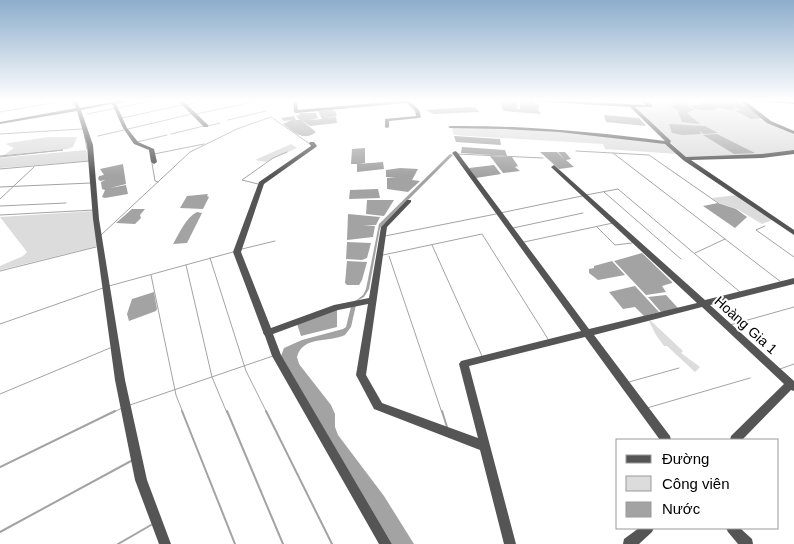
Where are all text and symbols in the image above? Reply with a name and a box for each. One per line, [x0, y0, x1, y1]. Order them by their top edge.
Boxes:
street label: Hoàng Gia 1 [711, 293, 781, 357]
legend [616, 439, 779, 529]
text: Đường [662, 450, 709, 467]
text: Công viên [662, 475, 730, 492]
text: Nước [662, 500, 701, 517]

